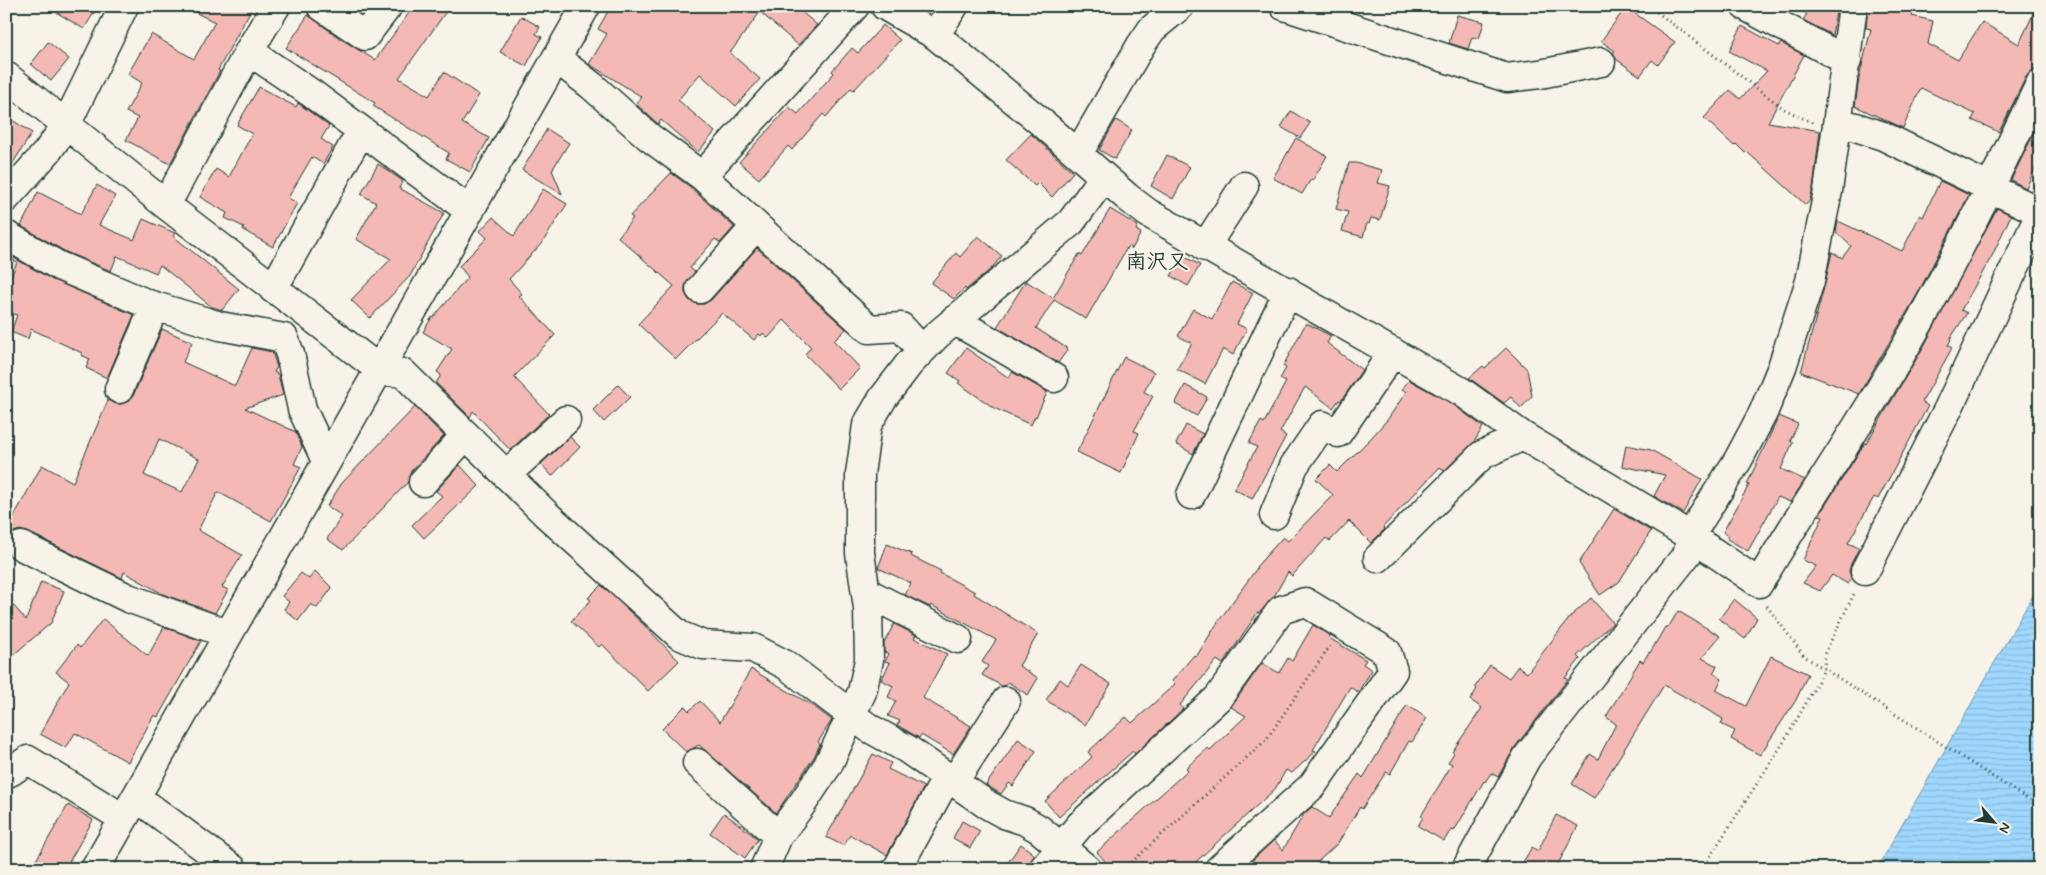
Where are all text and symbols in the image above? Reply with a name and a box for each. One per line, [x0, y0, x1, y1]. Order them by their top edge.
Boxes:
district label: 南沢又 [1126, 248, 1189, 276]
north arrow [1968, 798, 2018, 848]
text: N [1994, 819, 2015, 836]

